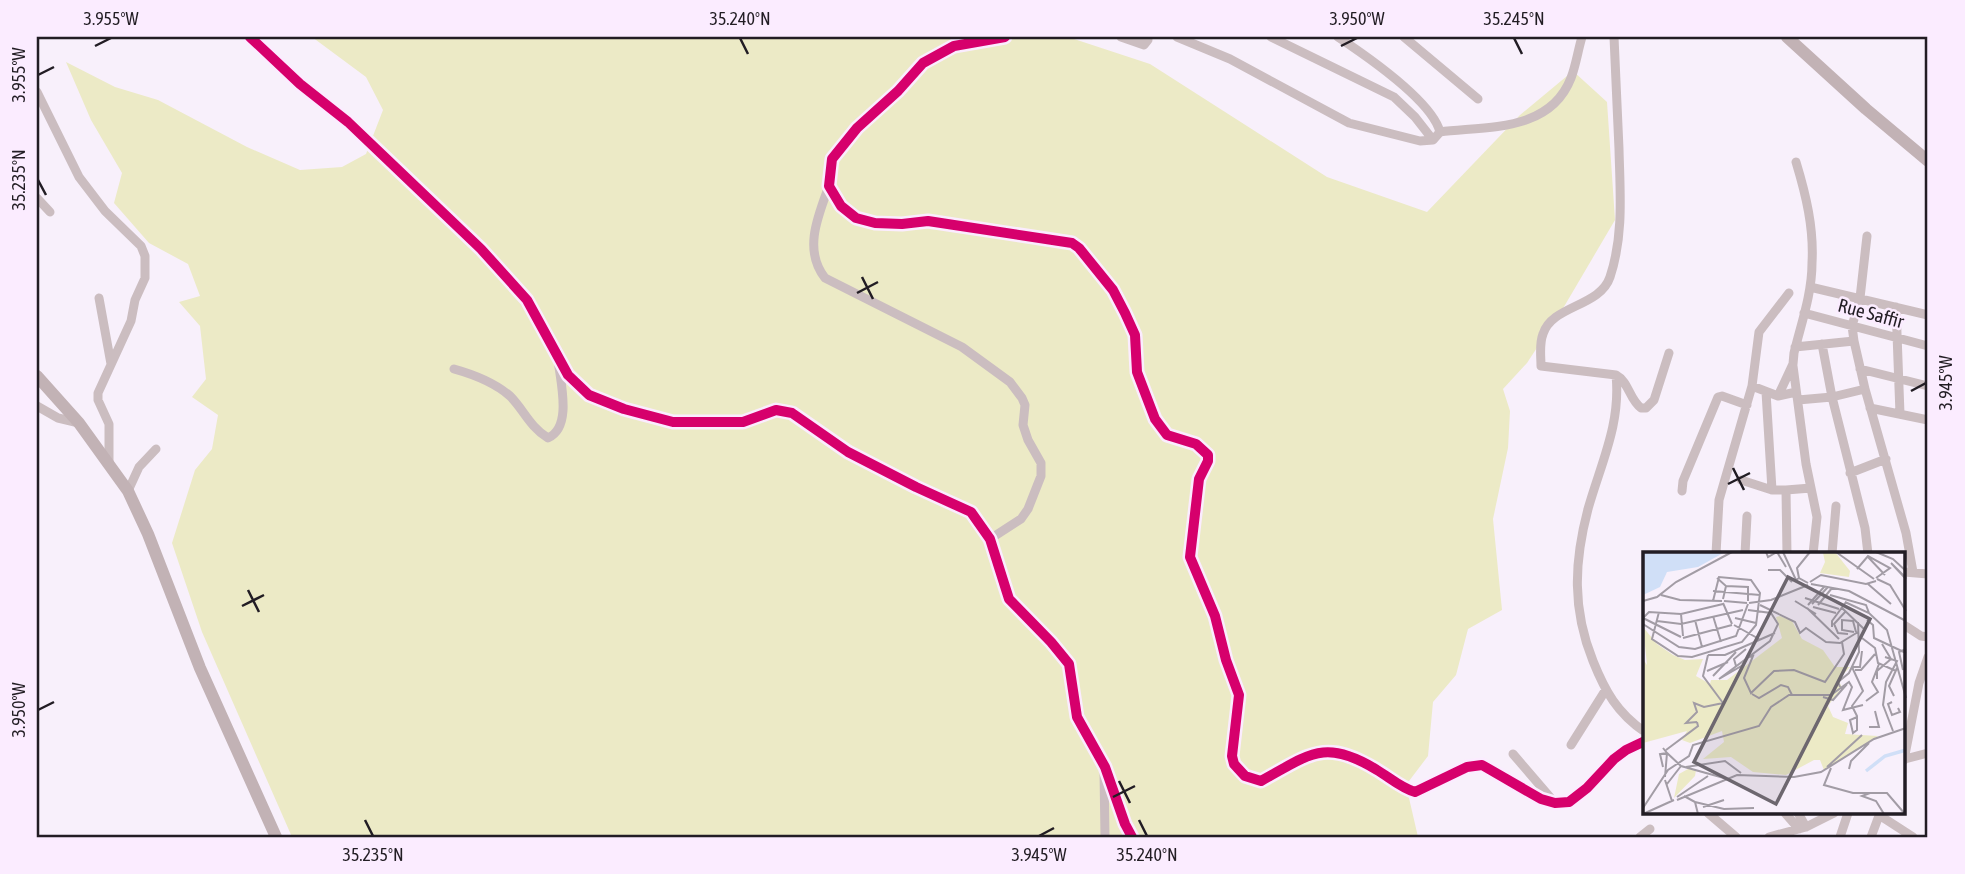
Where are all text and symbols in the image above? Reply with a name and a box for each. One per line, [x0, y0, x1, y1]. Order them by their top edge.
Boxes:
text: 3.955°W [83, 8, 139, 29]
text: 35.240°N [709, 8, 771, 29]
text: 3.950°W [1329, 8, 1385, 29]
text: 35.245°N [1483, 8, 1545, 29]
text: 3.955°W [8, 47, 29, 103]
text: 35.235°N [8, 149, 29, 211]
street label: Rue Saffir [1836, 294, 1907, 332]
text: 3.945°W [1935, 355, 1956, 411]
inset map [1643, 552, 1906, 814]
text: 3.950°W [8, 682, 29, 738]
text: 35.235°N [342, 844, 404, 865]
text: 3.945°W [1011, 844, 1067, 865]
text: 35.240°N [1116, 844, 1178, 865]

